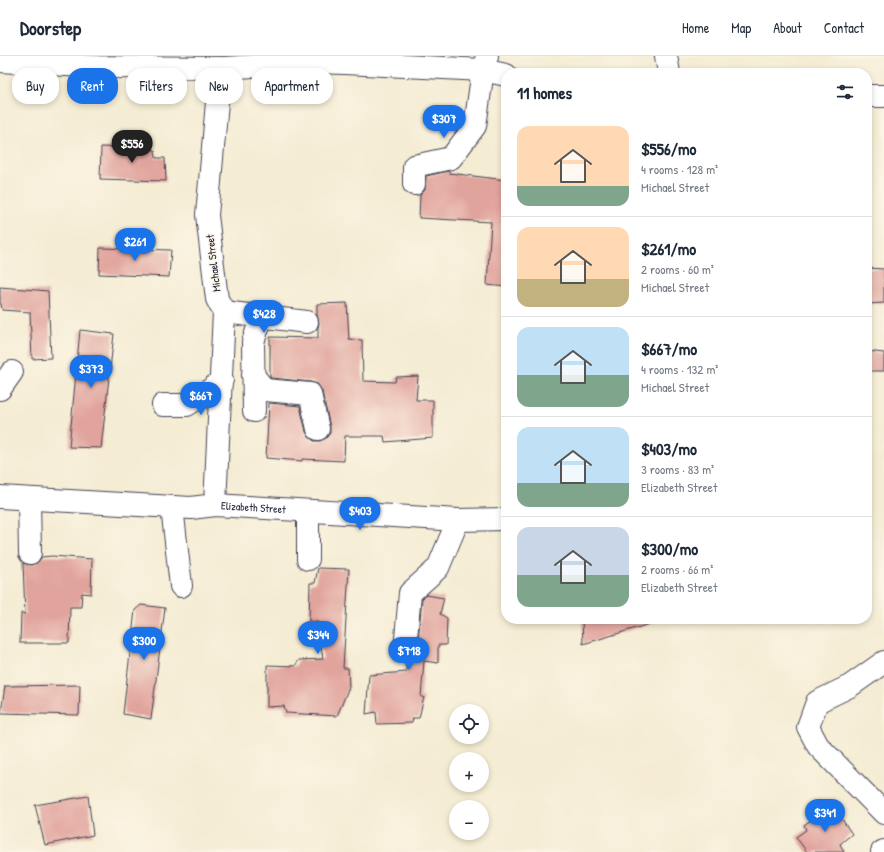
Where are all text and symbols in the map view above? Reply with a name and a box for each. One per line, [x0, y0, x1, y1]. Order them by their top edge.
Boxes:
text: Doorstep [20, 15, 81, 41]
text: Home [682, 18, 709, 37]
text: Map [731, 18, 751, 37]
text: About [773, 18, 802, 37]
text: Contact [824, 18, 864, 37]
chip: Buy [12, 68, 59, 104]
chip: Rent [67, 68, 118, 104]
chip: Filters [126, 68, 187, 104]
chip: New [195, 68, 243, 104]
chip: Apartment [251, 68, 333, 104]
text: 11 homes [517, 81, 572, 104]
icon: filters [834, 81, 856, 103]
pin: $307 [420, 105, 468, 139]
text: $307 [432, 109, 456, 127]
pin: $556 [108, 130, 156, 164]
text: $556 [121, 134, 143, 152]
text: $556/mo [641, 137, 696, 160]
icon: home [549, 142, 597, 190]
text: 4 rooms · 128 m² [641, 160, 718, 178]
text: Michael Street [641, 178, 709, 196]
pin: $261 [111, 228, 159, 262]
text: $261 [124, 232, 146, 250]
street label: Michael Street [203, 233, 223, 292]
text: $261/mo [641, 237, 696, 260]
icon: home [549, 243, 597, 291]
text: 2 rooms · 60 m² [641, 260, 714, 278]
text: Michael Street [641, 278, 709, 296]
pin: $428 [240, 300, 288, 334]
text: $428 [252, 304, 276, 322]
text: $667/mo [641, 337, 697, 360]
icon: home [549, 343, 597, 391]
pin: $373 [67, 355, 115, 389]
text: $373 [79, 359, 103, 377]
text: 4 rooms · 132 m² [641, 360, 718, 378]
text: Michael Street [641, 378, 709, 396]
pin: $667 [177, 382, 225, 416]
text: $667 [189, 386, 213, 404]
text: $403/mo [641, 437, 697, 460]
icon: home [549, 443, 597, 491]
text: 3 rooms · 83 m² [641, 460, 714, 478]
text: Elizabeth Street [641, 478, 718, 496]
pin: $403 [336, 497, 384, 531]
street label: Elizabeth Street [221, 498, 286, 516]
text: $403 [348, 501, 372, 519]
text: $300/mo [641, 537, 698, 560]
icon: home [549, 543, 597, 591]
text: 2 rooms · 66 m² [641, 560, 713, 578]
text: Elizabeth Street [641, 578, 718, 596]
pin: $344 [294, 621, 342, 655]
text: $344 [307, 625, 329, 643]
pin: $300 [120, 627, 168, 661]
text: $300 [132, 631, 156, 649]
pin: $718 [385, 637, 433, 671]
text: $718 [397, 641, 421, 659]
map controls [449, 704, 489, 840]
button: locate [449, 704, 489, 744]
button: + [449, 752, 489, 792]
pin: $341 [801, 799, 849, 833]
button: − [449, 800, 489, 840]
text: $341 [814, 803, 836, 821]

